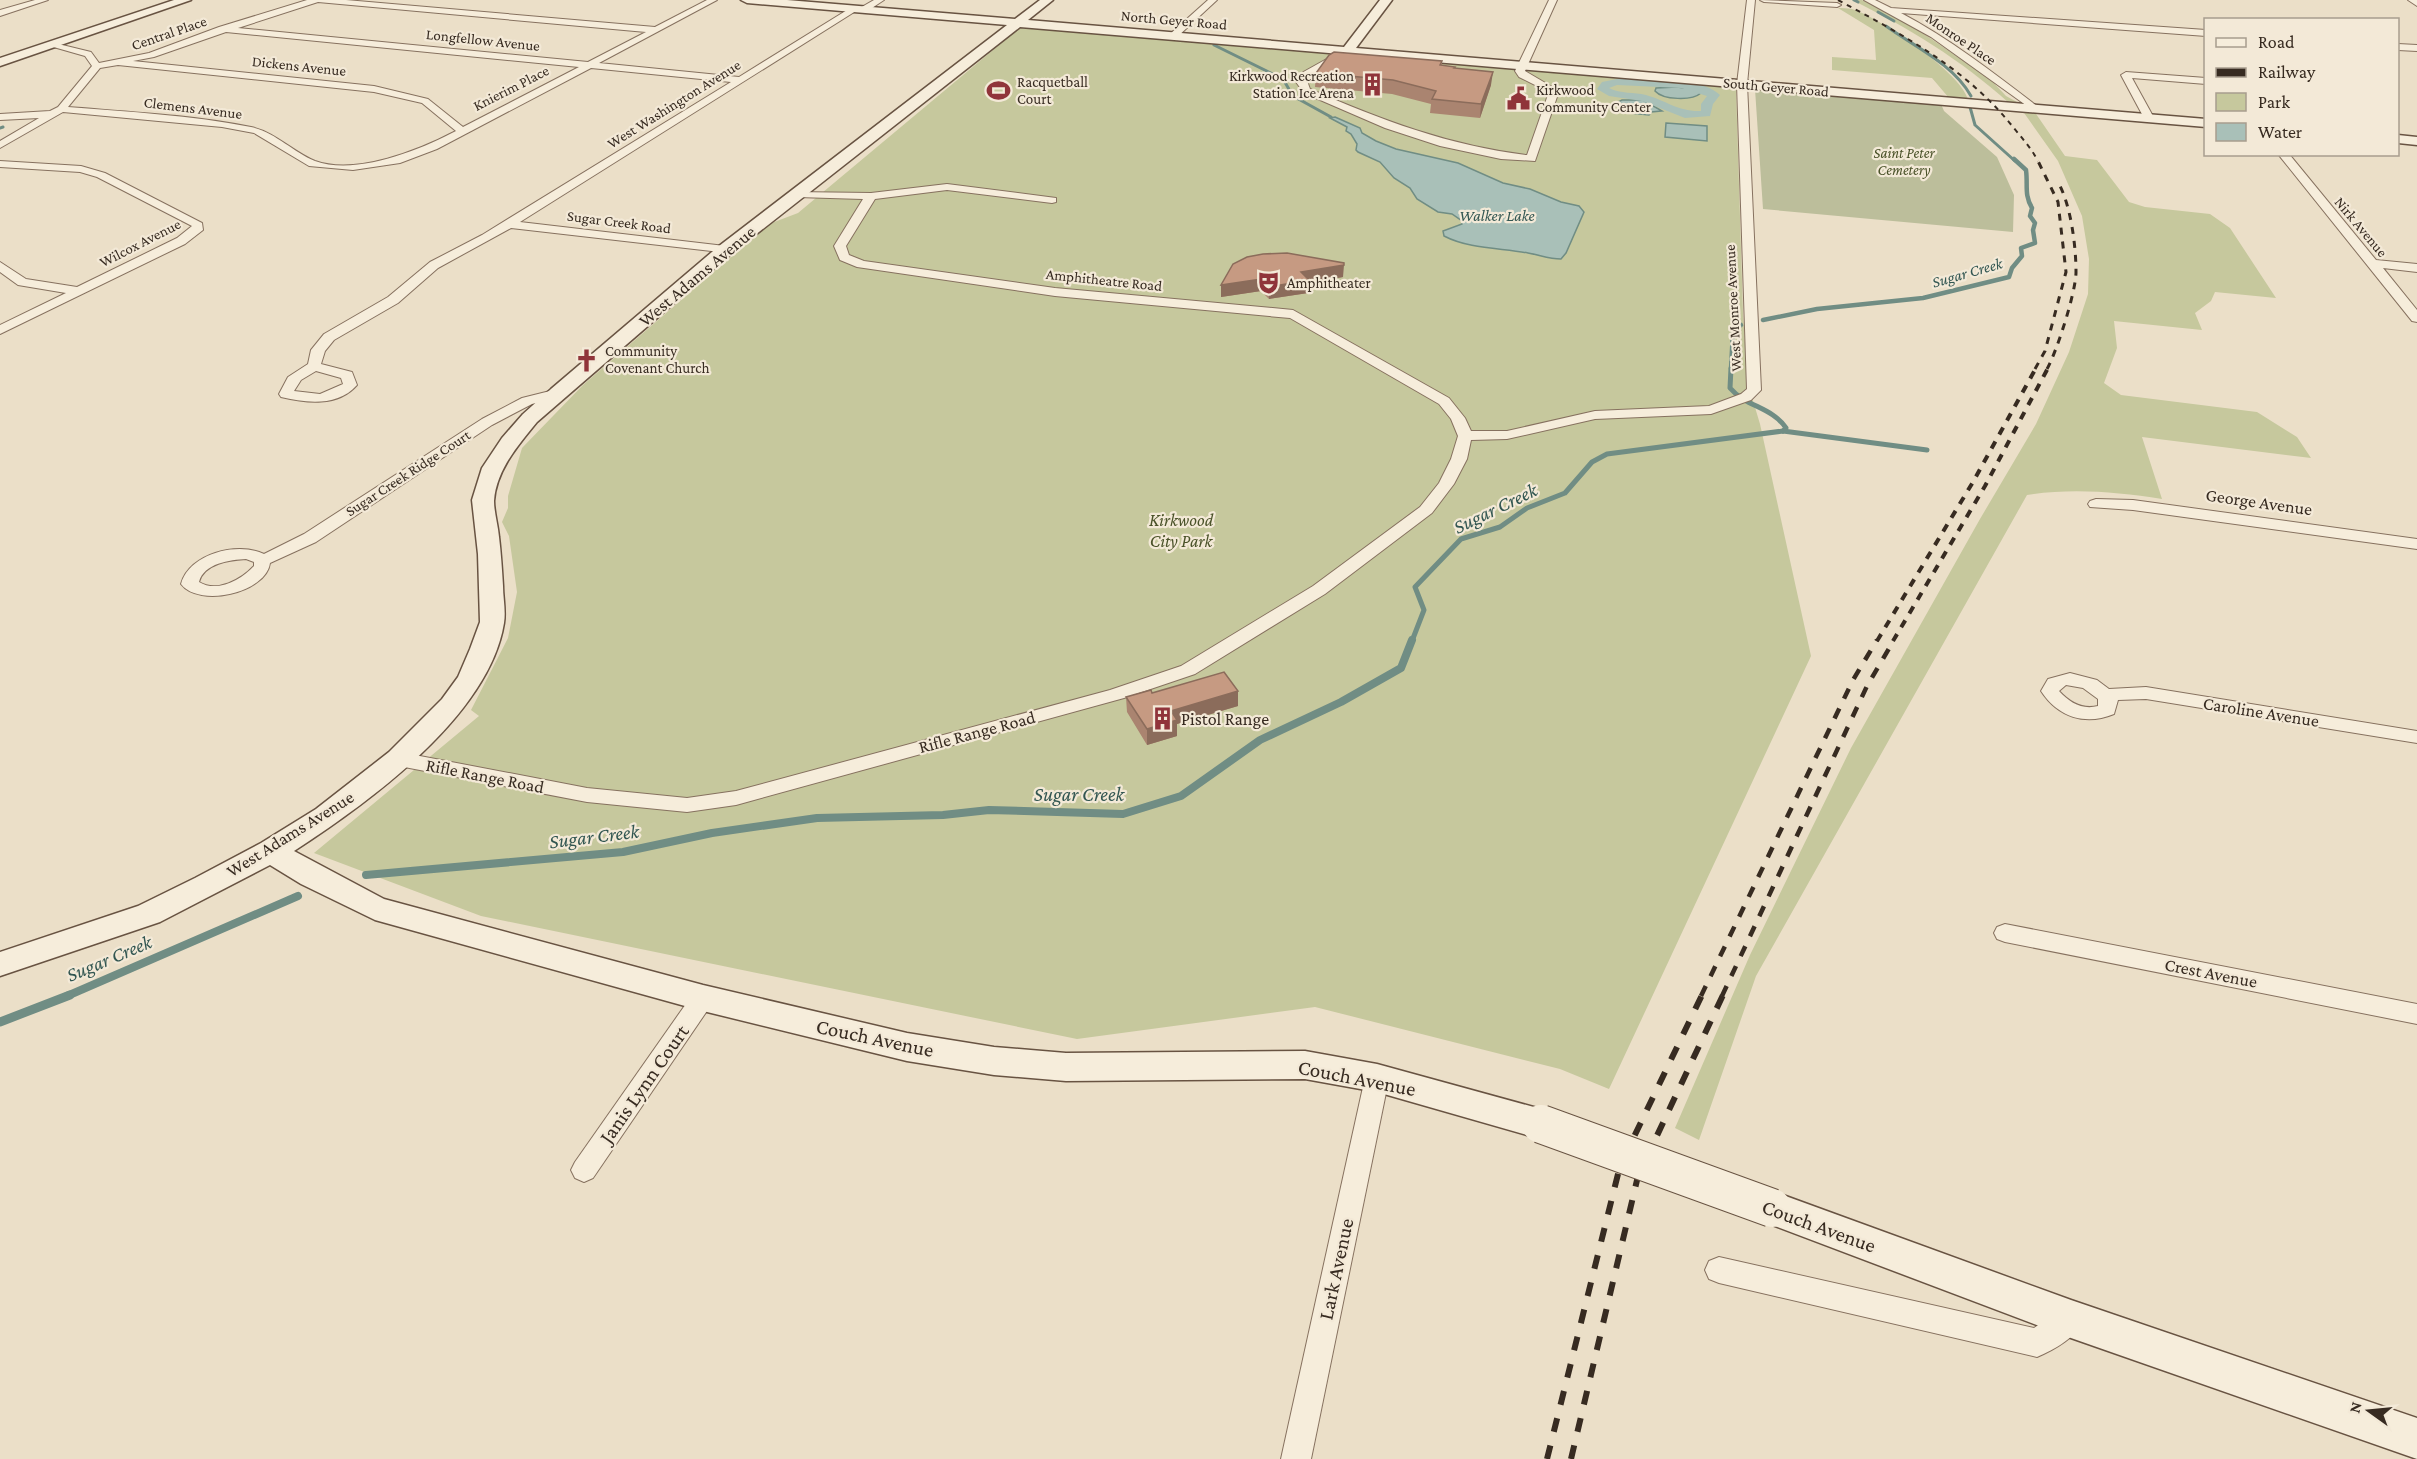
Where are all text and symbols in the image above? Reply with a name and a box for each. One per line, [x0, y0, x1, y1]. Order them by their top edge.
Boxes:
street label: North Geyer Road [1120, 7, 1228, 34]
street label: Monroe Place [1923, 10, 1999, 68]
street label: Central Place [129, 13, 209, 53]
legend [2204, 18, 2399, 156]
street label: Longfellow Avenue [425, 26, 541, 55]
text: Road [2258, 32, 2295, 52]
street label: Dickens Avenue [251, 53, 347, 79]
street label: West Washington Avenue [604, 56, 744, 152]
street label: Knierim Place [471, 62, 552, 114]
text: Railway [2258, 62, 2316, 82]
place label: Kirkwood Recreation Station Ice Arena [1229, 68, 1354, 101]
building icon: Kirkwood Recreation Station Ice Arena [1359, 72, 1385, 98]
place label: Racquetball Court [1017, 74, 1088, 107]
street label: South Geyer Road [1722, 74, 1830, 101]
sports icon: Racquetball Court [986, 78, 1012, 104]
place label: Kirkwood Community Center [1536, 82, 1652, 116]
public building icon: Kirkwood Community Center [1505, 86, 1531, 112]
text: Park [2258, 92, 2290, 112]
street label: Clemens Avenue [143, 94, 243, 122]
text: Water [2258, 122, 2303, 142]
park label: Saint Peter Cemetery [1873, 145, 1935, 179]
street label: Nirk Avenue [2331, 194, 2391, 260]
water label: Walker Lake [1459, 207, 1535, 224]
street label: Sugar Creek Road [566, 208, 672, 237]
street label: Wilcox Avenue [97, 216, 184, 270]
street label: West Adams Avenue [635, 221, 759, 331]
street label: West Monroe Avenue [1722, 244, 1744, 372]
water label: Sugar Creek [1930, 254, 2006, 292]
street label: Amphitheatre Road [1045, 266, 1163, 295]
theatre icon: Amphitheater [1256, 270, 1282, 296]
place label: Amphitheater [1287, 275, 1371, 292]
place label: Community Covenant Church [605, 343, 709, 376]
church icon: Community Covenant Church [574, 347, 600, 373]
street label: Sugar Creek Ridge Court [343, 426, 475, 520]
water label: Sugar Creek [1450, 478, 1542, 539]
street label: George Avenue [2205, 485, 2314, 519]
park label: Kirkwood City Park [1149, 510, 1214, 551]
street label: Caroline Avenue [2202, 693, 2321, 731]
building icon: Pistol Range [1150, 706, 1176, 732]
street label: Rifle Range Road [916, 707, 1038, 757]
place label: Pistol Range [1181, 709, 1269, 729]
street label: Rifle Range Road [424, 755, 546, 797]
water label: Sugar Creek [1034, 783, 1126, 806]
street label: West Adams Avenue [223, 787, 357, 881]
water label: Sugar Creek [548, 819, 642, 853]
water label: Sugar Creek [63, 930, 156, 987]
street label: Crest Avenue [2163, 954, 2259, 992]
street label: Couch Avenue [814, 1014, 936, 1062]
street label: Janis Lynn Court [593, 1019, 694, 1150]
street label: Couch Avenue [1296, 1055, 1418, 1101]
street label: Couch Avenue [1759, 1194, 1879, 1258]
street label: Lark Avenue [1314, 1216, 1358, 1322]
north arrow [2339, 1381, 2399, 1441]
text: N [2345, 1400, 2365, 1415]

